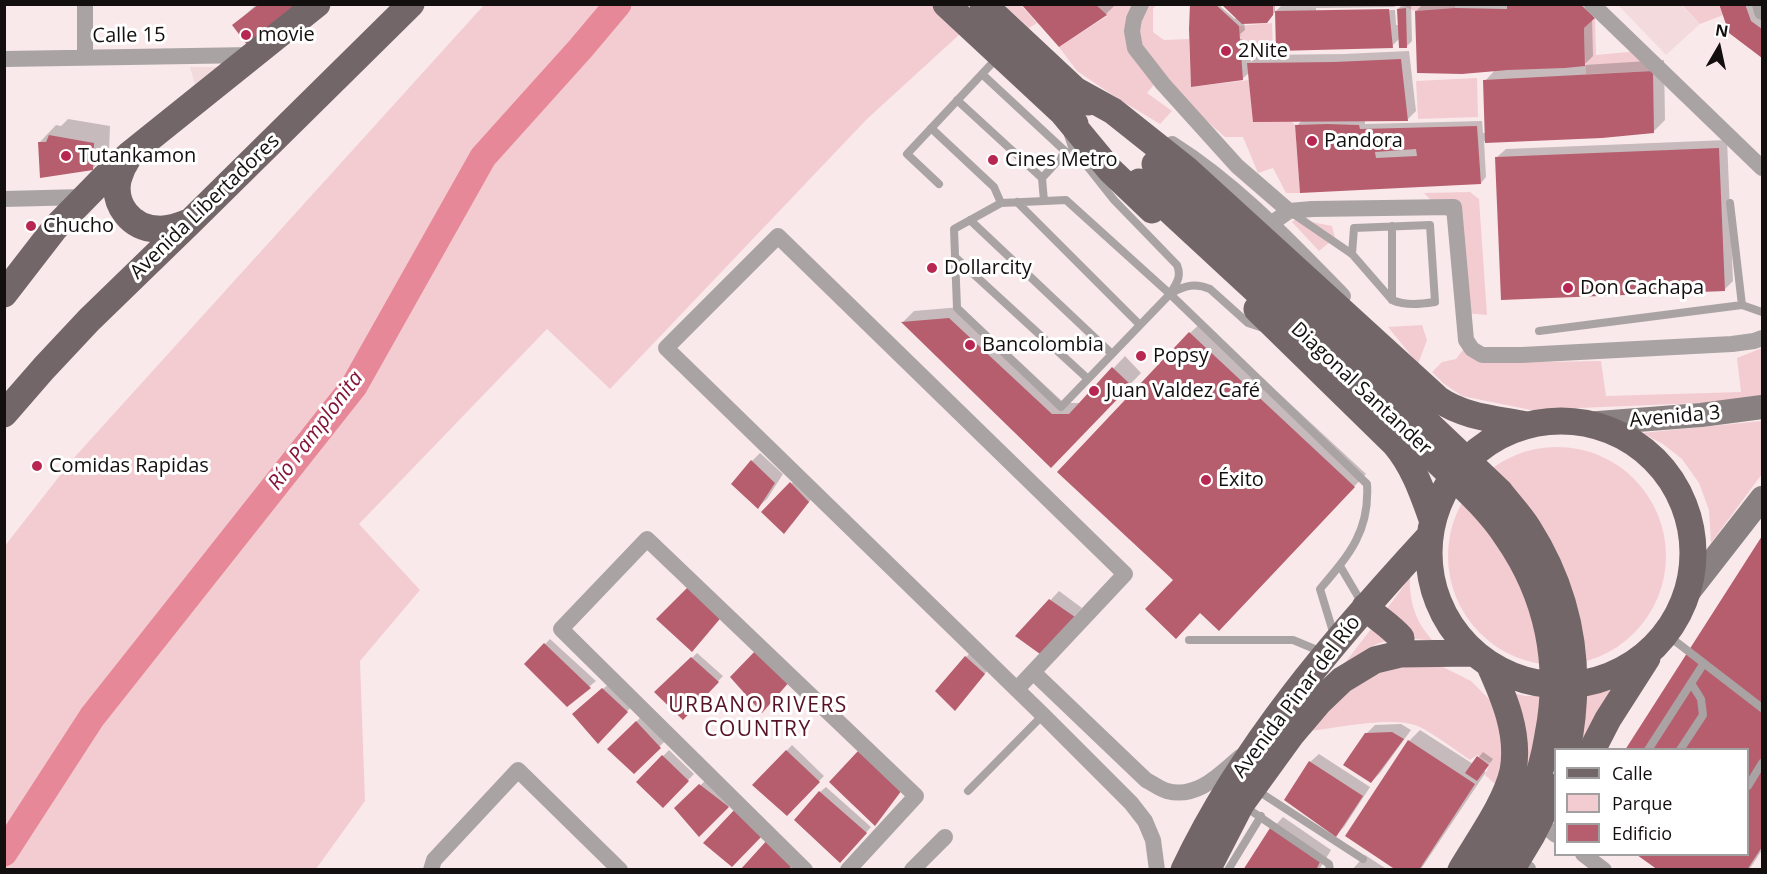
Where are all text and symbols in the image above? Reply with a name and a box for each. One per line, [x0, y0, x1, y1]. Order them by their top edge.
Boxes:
north arrow [1689, 18, 1749, 78]
text: N [1714, 18, 1730, 42]
street label: Calle 15 [92, 23, 166, 49]
place label: movie [258, 23, 315, 47]
marker: movie [239, 28, 253, 42]
place label: 2Nite [1238, 39, 1288, 63]
marker: 2Nite [1219, 44, 1233, 58]
street label: Avenida Libertadores [125, 129, 285, 285]
place label: Pandora [1324, 129, 1403, 153]
marker: Pandora [1305, 134, 1319, 148]
place label: Tutankamon [78, 144, 196, 168]
place label: Cines Metro [1005, 148, 1117, 172]
marker: Tutankamon [59, 149, 73, 163]
marker: Cines Metro [986, 153, 1000, 167]
place label: Chucho [43, 214, 114, 238]
marker: Chucho [24, 219, 38, 233]
place label: Dollarcity [944, 256, 1032, 280]
marker: Dollarcity [925, 261, 939, 275]
place label: Don Cachapa [1580, 276, 1704, 300]
marker: Don Cachapa [1561, 281, 1575, 295]
street label: Diagonal Santander [1286, 318, 1436, 460]
place label: Bancolombia [982, 333, 1104, 357]
marker: Bancolombia [963, 338, 977, 352]
place label: Popsy [1153, 344, 1209, 368]
marker: Popsy [1134, 349, 1148, 363]
water label: Río Pamplonita [263, 367, 369, 495]
place label: Juan Valdez Café [1106, 379, 1260, 403]
marker: Juan Valdez Café [1087, 384, 1101, 398]
street label: Avenida 3 [1629, 401, 1721, 433]
place label: Comidas Rapidas [49, 454, 209, 478]
marker: Comidas Rapidas [30, 459, 44, 473]
place label: Éxito [1218, 468, 1264, 492]
marker: Éxito [1199, 473, 1213, 487]
street label: Avenida Pinar del Río [1228, 611, 1366, 783]
district label: URBANO RIVERS COUNTRY [668, 693, 848, 743]
legend [1554, 748, 1749, 856]
text: Calle [1612, 761, 1653, 785]
text: Parque [1612, 791, 1672, 815]
text: Edificio [1612, 821, 1672, 845]

